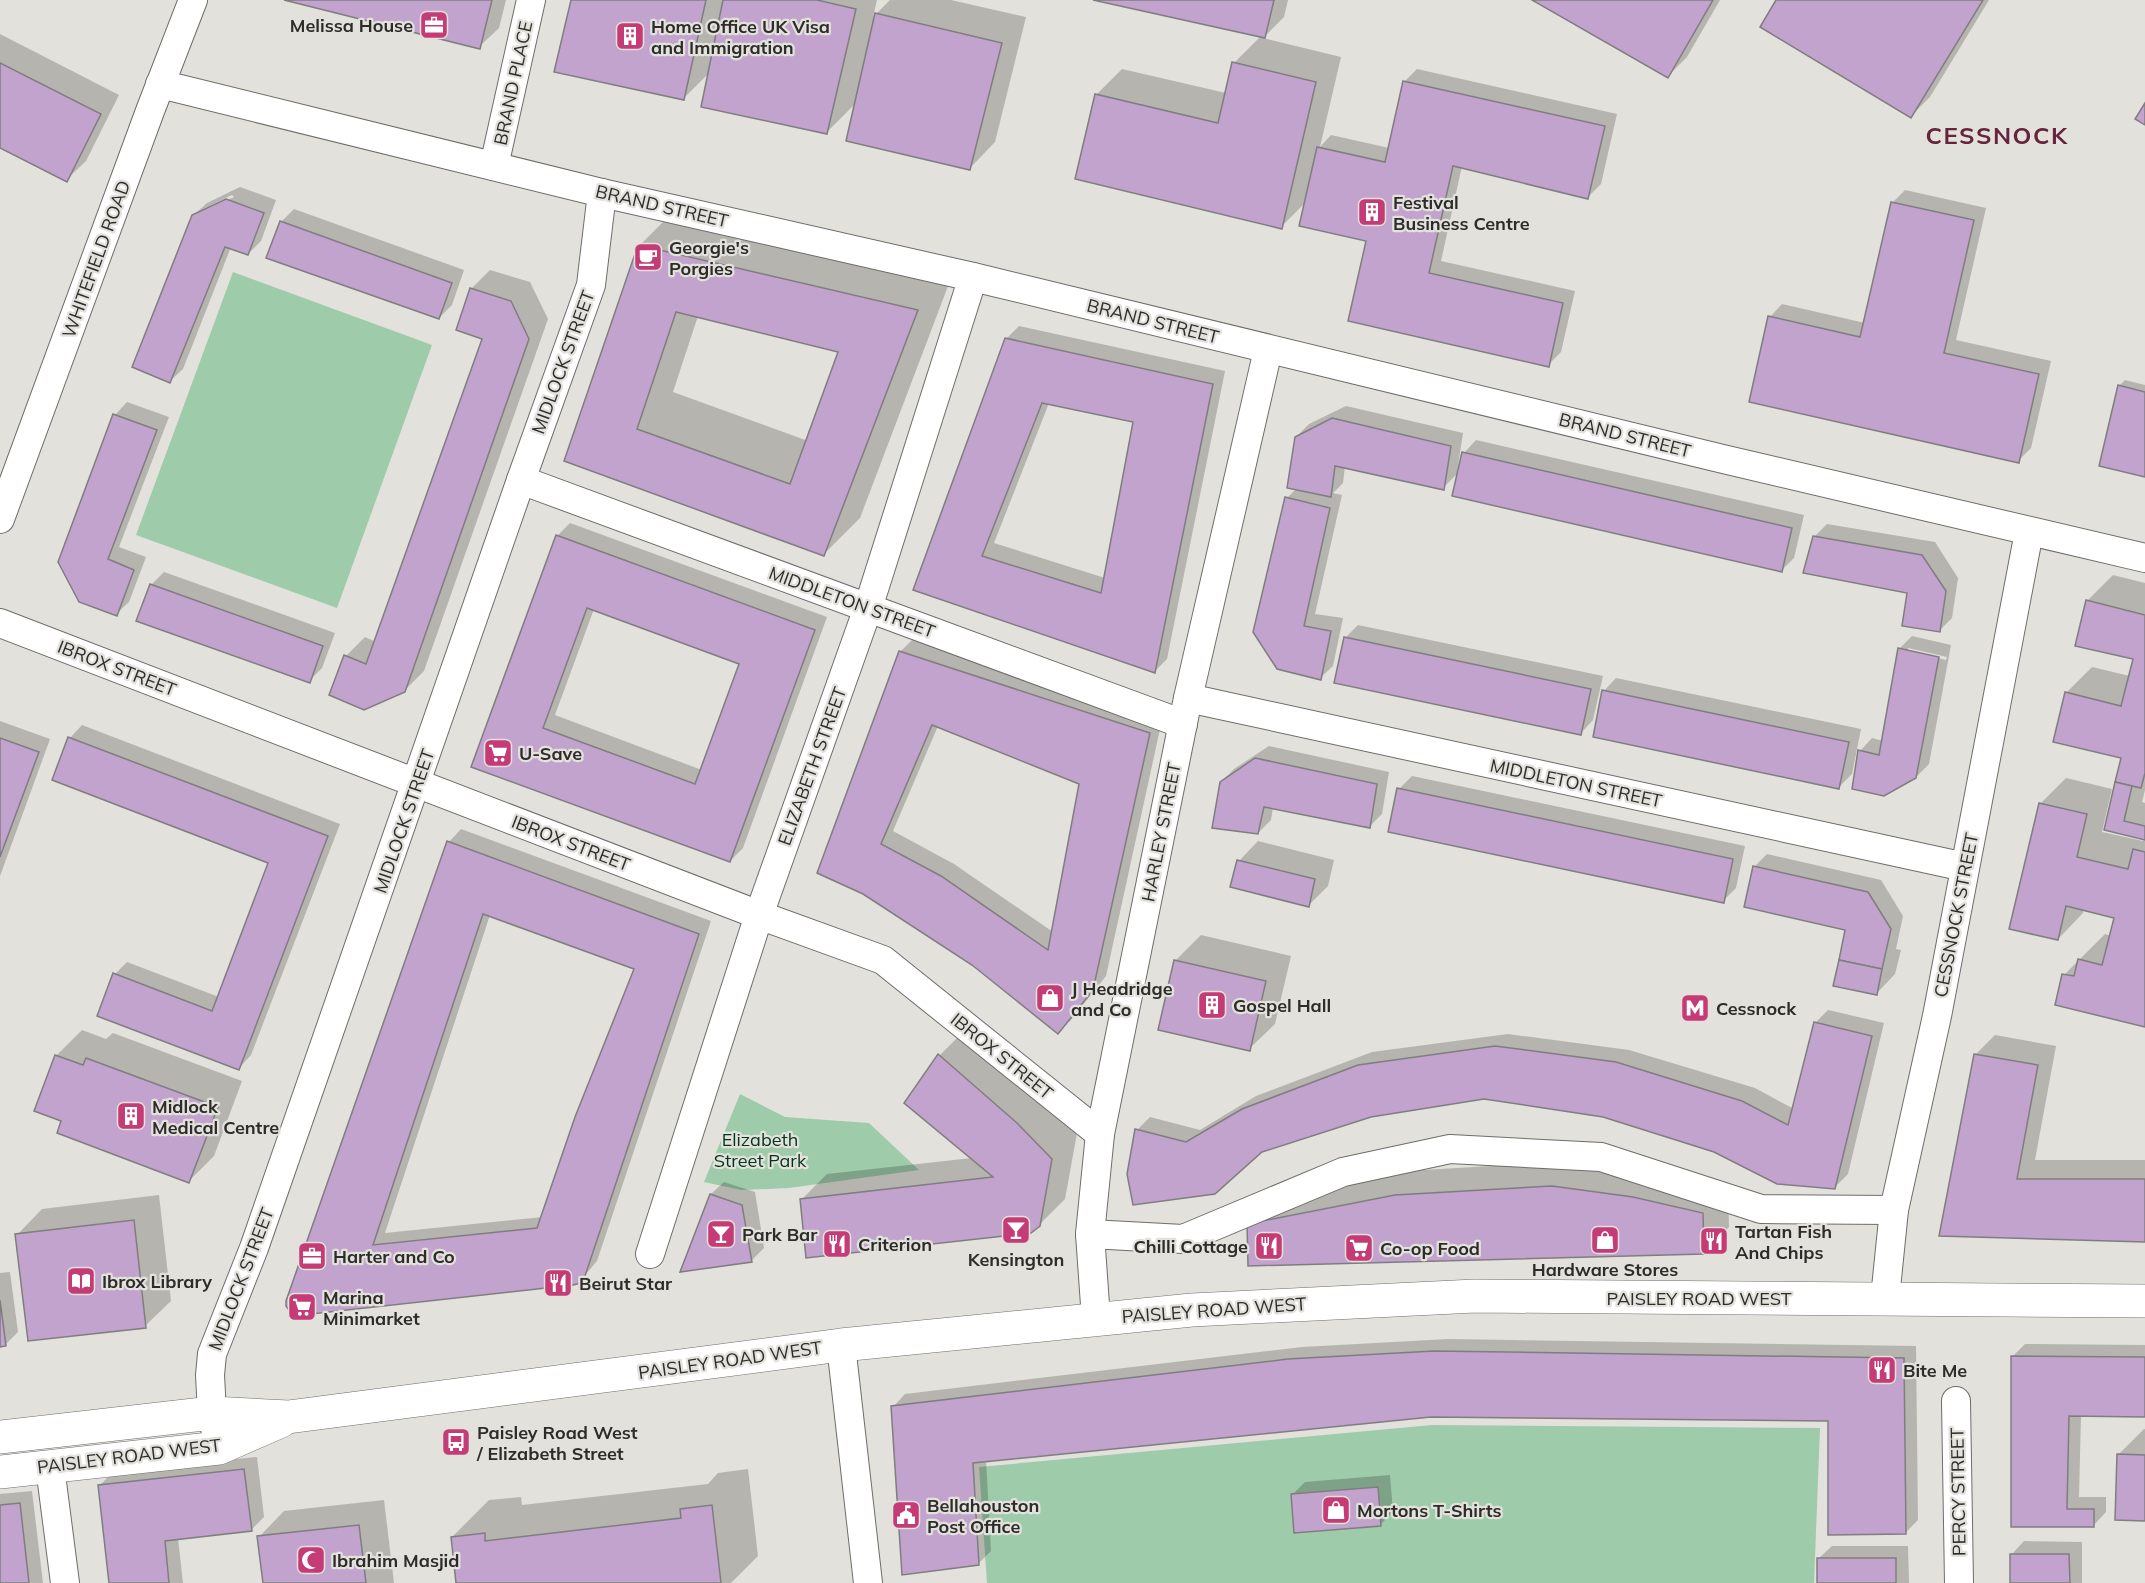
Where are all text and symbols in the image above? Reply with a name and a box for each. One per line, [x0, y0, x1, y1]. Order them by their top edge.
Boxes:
office icon: Melissa House [418, 9, 450, 41]
place label: Melissa House [290, 14, 413, 37]
place label: Home Office UK Visa and Immigration [651, 15, 830, 59]
street label: BRAND PLACE [489, 19, 537, 147]
building icon: Home Office UK Visa and Immigration [614, 20, 646, 52]
district label: CESSNOCK [1926, 120, 2068, 150]
street label: WHITEFIELD ROAD [57, 177, 135, 341]
street label: BRAND STREET [593, 180, 731, 232]
place label: Festival Business Centre [1393, 191, 1530, 235]
building icon: Festival Business Centre [1356, 196, 1388, 228]
place label: Georgie's Porgies [669, 236, 749, 280]
cafe icon: Georgie's Porgies [632, 241, 664, 273]
street label: MIDLOCK STREET [526, 287, 600, 437]
street label: BRAND STREET [1085, 293, 1222, 349]
street label: BRAND STREET [1557, 407, 1694, 463]
street label: MIDDLETON STREET [766, 561, 938, 643]
street label: IBROX STREET [54, 635, 180, 701]
street label: ELIZABETH STREET [773, 684, 851, 848]
supermarket icon: U-Save [482, 737, 514, 769]
place label: U-Save [519, 742, 582, 765]
street label: MIDLOCK STREET [369, 746, 440, 896]
street label: MIDDLETON STREET [1488, 754, 1664, 813]
street label: HARLEY STREET [1136, 760, 1186, 904]
street label: IBROX STREET [508, 810, 634, 876]
street label: CESSNOCK STREET [1929, 831, 1983, 999]
place label: J Headridge and Co [1071, 977, 1173, 1021]
shop icon: J Headridge and Co [1034, 982, 1066, 1014]
building icon: Gospel Hall [1196, 989, 1228, 1021]
metro station icon: Cessnock [1679, 992, 1711, 1024]
place label: Gospel Hall [1233, 994, 1331, 1017]
place label: Cessnock [1716, 997, 1797, 1020]
street label: IBROX STREET [946, 1008, 1058, 1104]
place label: Midlock Medical Centre [152, 1095, 279, 1139]
building icon: Midlock Medical Centre [115, 1100, 147, 1132]
park label: Elizabeth Street Park [714, 1128, 807, 1172]
street label: MIDLOCK STREET [203, 1204, 279, 1354]
bar icon: Kensington [1000, 1214, 1032, 1246]
bar icon: Park Bar [705, 1218, 737, 1250]
place label: Tartan Fish And Chips [1735, 1220, 1832, 1264]
place label: Park Bar [742, 1223, 818, 1246]
shop icon: Hardware Stores [1589, 1224, 1621, 1256]
restaurant icon: Tartan Fish And Chips [1698, 1225, 1730, 1257]
restaurant icon: Criterion [821, 1228, 853, 1260]
restaurant icon: Chilli Cottage [1253, 1230, 1285, 1262]
supermarket icon: Co-op Food [1343, 1232, 1375, 1264]
place label: Criterion [858, 1233, 932, 1256]
place label: Chilli Cottage [1133, 1235, 1248, 1258]
place label: Co-op Food [1380, 1237, 1480, 1260]
office icon: Harter and Co [296, 1240, 328, 1272]
place label: Harter and Co [333, 1245, 455, 1268]
place label: Kensington [968, 1248, 1064, 1271]
place label: Hardware Stores [1532, 1258, 1678, 1281]
library icon: Ibrox Library [65, 1265, 97, 1297]
restaurant icon: Beirut Star [542, 1267, 574, 1299]
place label: Ibrox Library [102, 1270, 212, 1293]
place label: Beirut Star [579, 1272, 673, 1295]
place label: Marina Minimarket [323, 1286, 420, 1330]
street label: PAISLEY ROAD WEST [1606, 1287, 1792, 1310]
supermarket icon: Marina Minimarket [286, 1291, 318, 1323]
street label: PAISLEY ROAD WEST [1121, 1292, 1307, 1328]
street label: PAISLEY ROAD WEST [637, 1336, 823, 1384]
restaurant icon: Bite Me [1866, 1354, 1898, 1386]
place label: Bite Me [1903, 1359, 1967, 1382]
place label: Paisley Road West / Elizabeth Street [476, 1421, 638, 1465]
bus stop icon: Paisley Road West / Elizabeth Street [440, 1426, 472, 1458]
street label: PERCY STREET [1945, 1428, 1971, 1556]
street label: PAISLEY ROAD WEST [36, 1433, 222, 1479]
place label: Bellahouston Post Office [927, 1494, 1039, 1538]
shop icon: Mortons T-Shirts [1320, 1494, 1352, 1526]
public building icon: Bellahouston Post Office [890, 1499, 922, 1531]
place label: Mortons T-Shirts [1357, 1499, 1501, 1522]
mosque icon: Ibrahim Masjid [295, 1544, 327, 1576]
place label: Ibrahim Masjid [332, 1549, 459, 1572]

